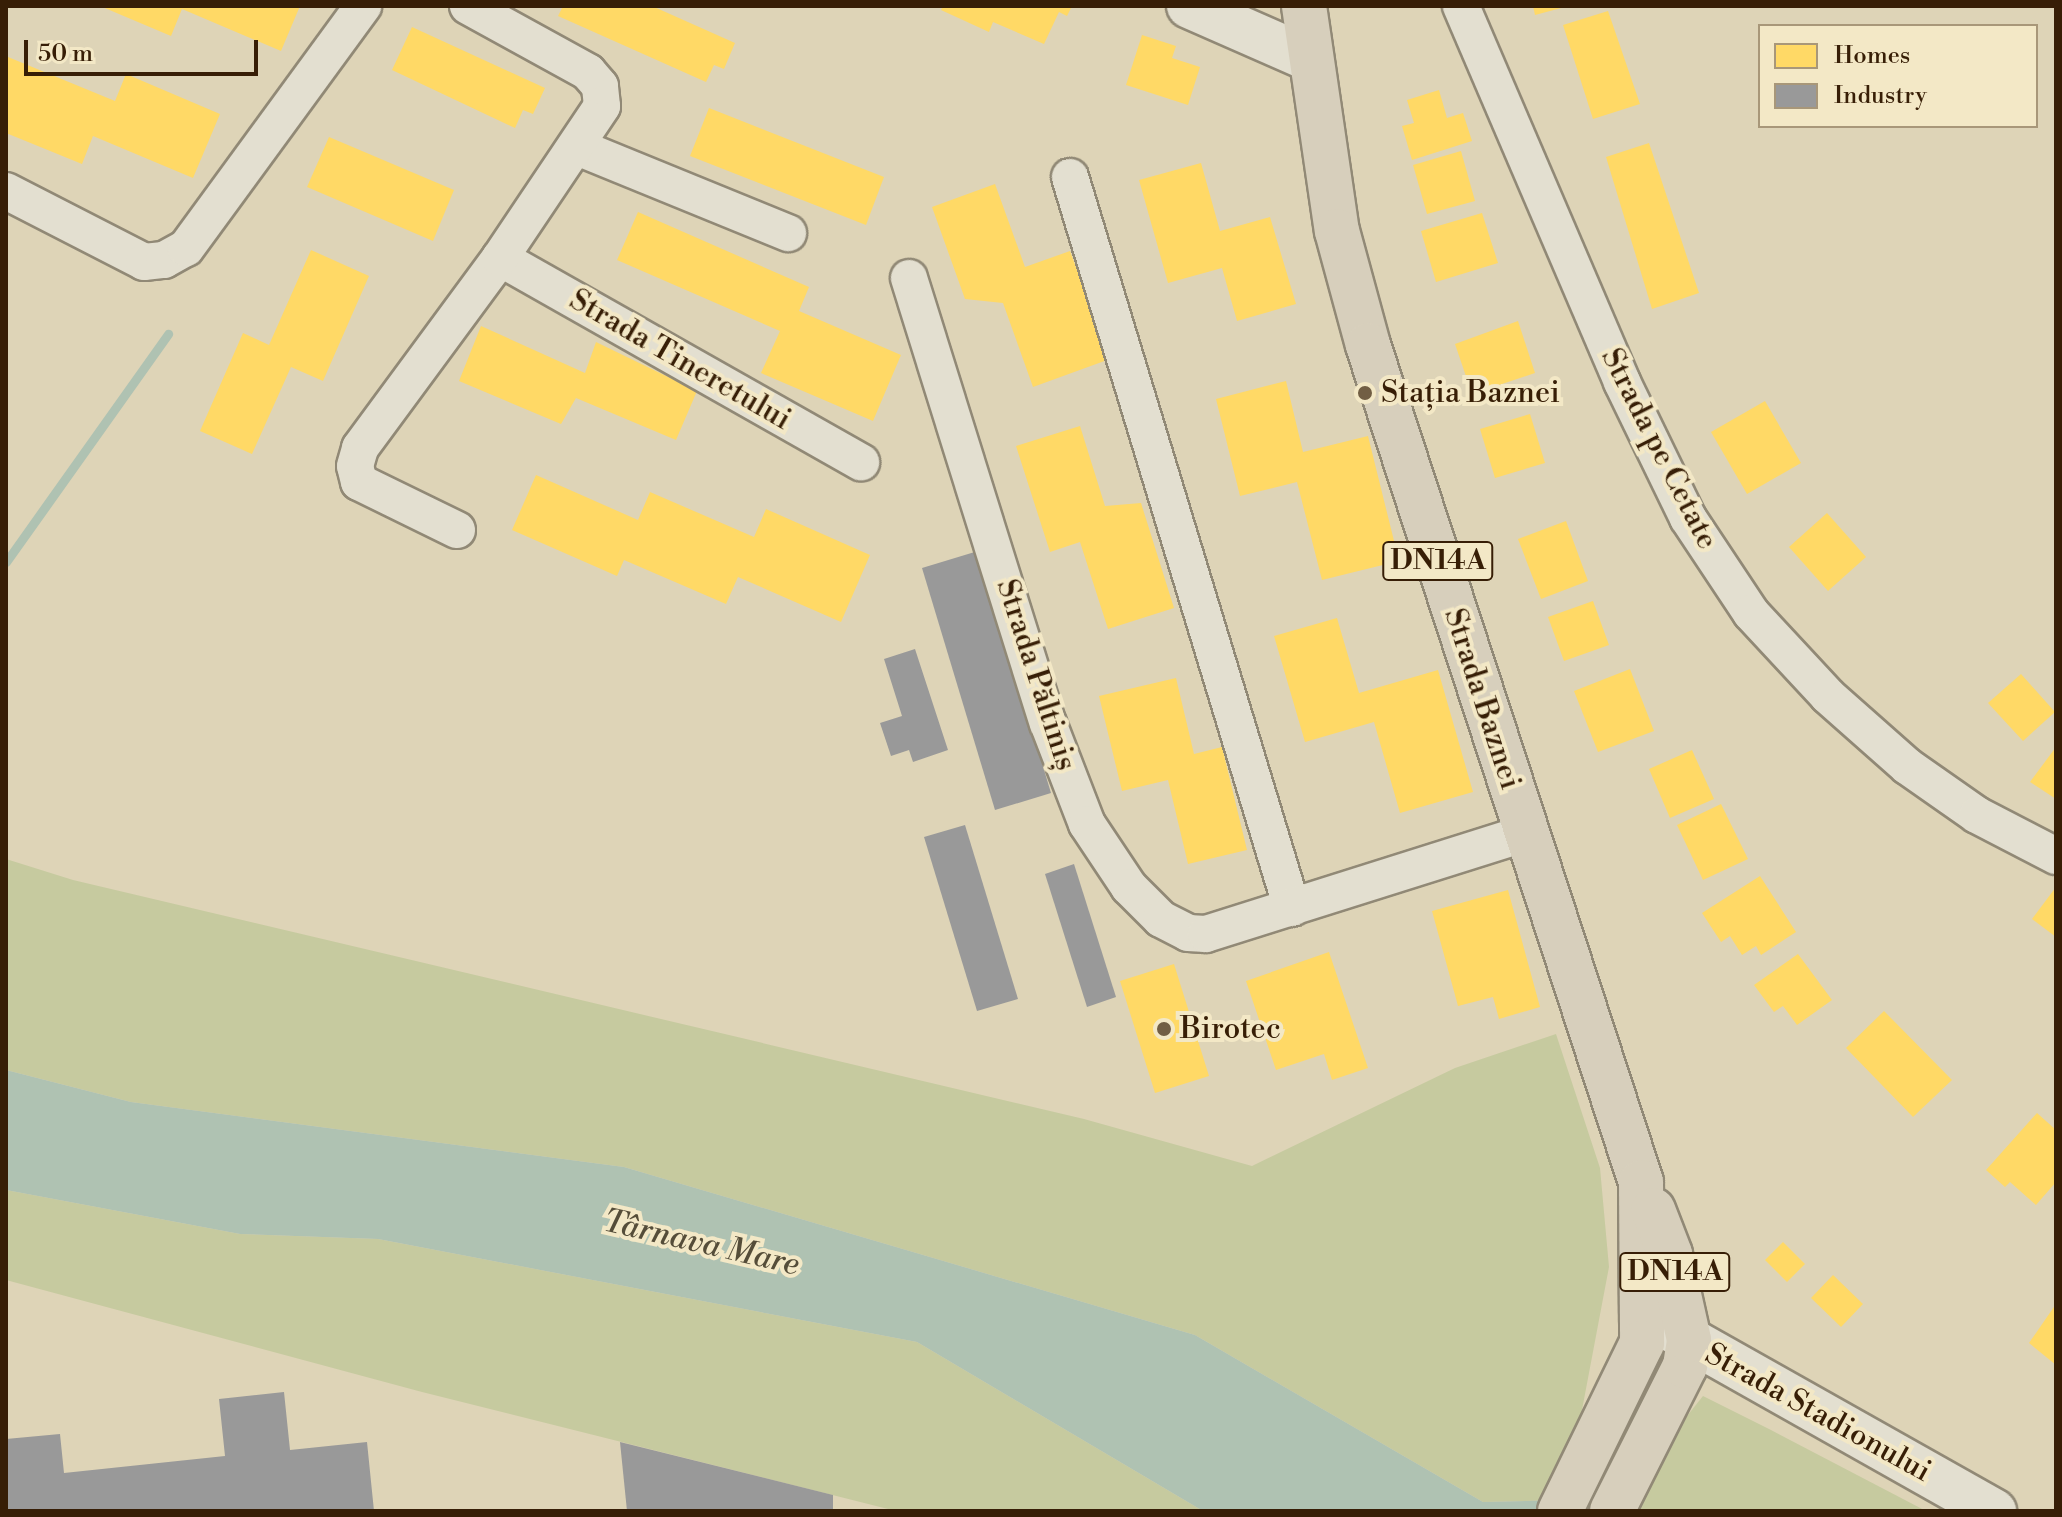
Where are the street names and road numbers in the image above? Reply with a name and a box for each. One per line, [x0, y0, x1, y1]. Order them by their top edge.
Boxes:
street label: Strada Tineretului [563, 282, 797, 438]
street label: Strada pe Cetate [1593, 343, 1725, 555]
road number: DN14A [1382, 537, 1494, 585]
street label: Strada Păltiniș [988, 575, 1084, 775]
street label: Strada Baznei [1436, 604, 1528, 794]
road number: DN14A [1619, 1248, 1731, 1296]
street label: Strada Stadionului [1699, 1336, 1937, 1490]

